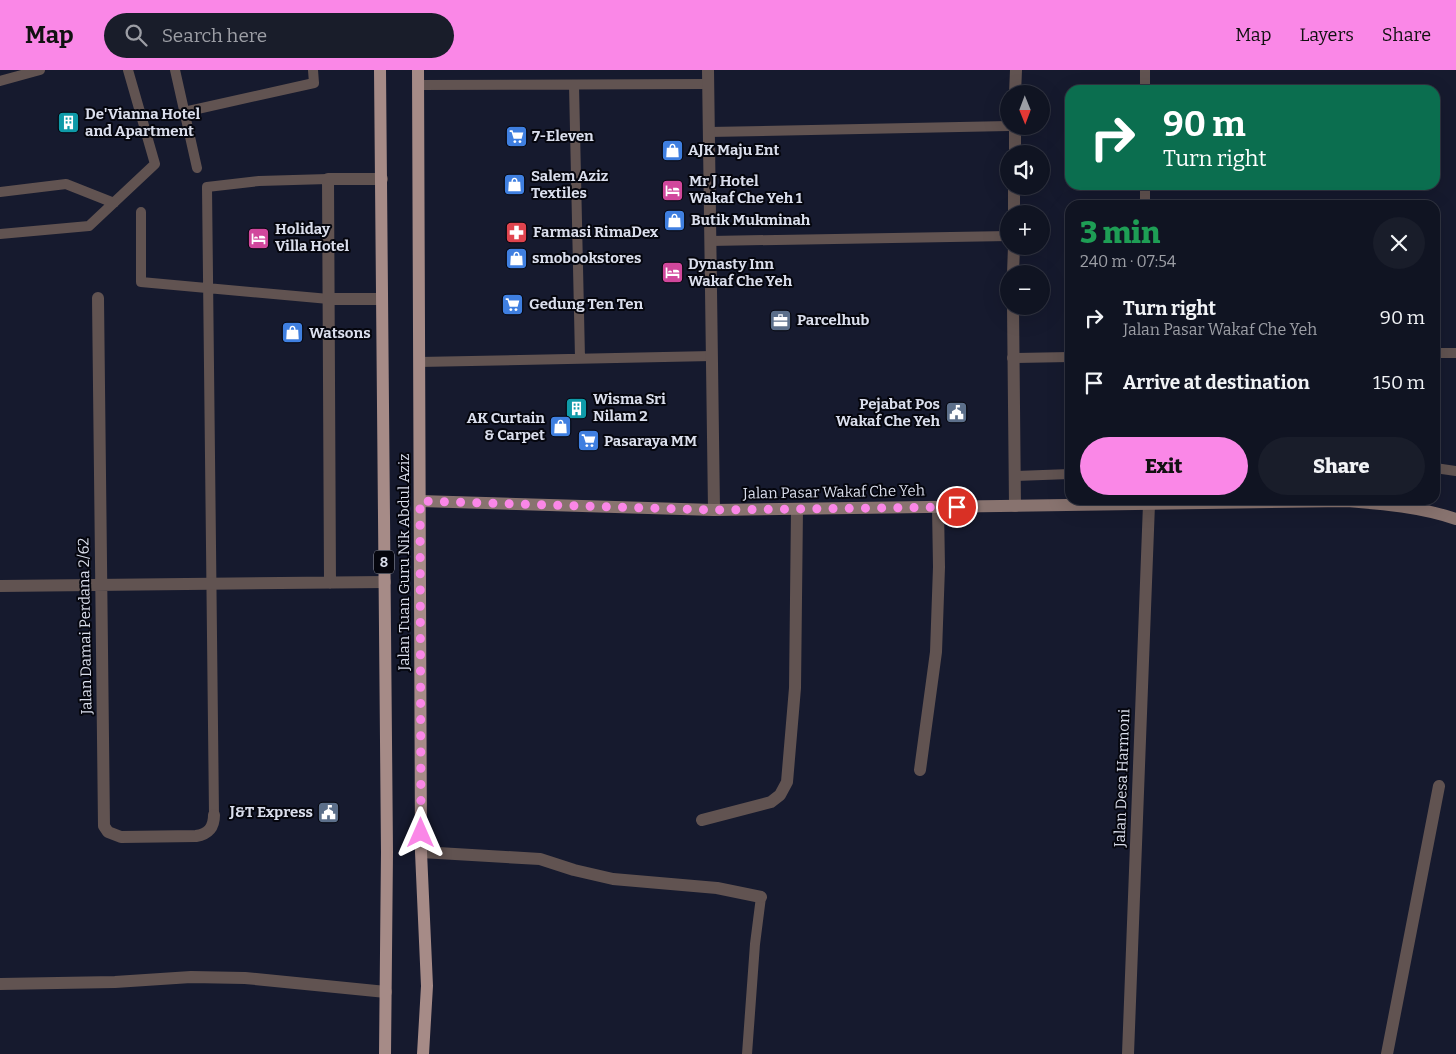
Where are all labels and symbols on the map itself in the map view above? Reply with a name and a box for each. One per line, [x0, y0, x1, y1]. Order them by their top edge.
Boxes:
north arrow [1000, 85, 1050, 135]
place label: De'Vianna Hotel and Apartment [85, 105, 201, 140]
building icon: De'Vianna Hotel and Apartment [57, 111, 81, 135]
supermarket icon: 7-Eleven [504, 124, 528, 148]
place label: 7-Eleven [532, 127, 594, 145]
shop icon: AJK Maju Ent [660, 138, 684, 162]
place label: AJK Maju Ent [688, 141, 779, 159]
place label: Salem Aziz Textiles [531, 167, 609, 202]
place label: Mr J Hotel Wakaf Che Yeh 1 [689, 172, 803, 207]
shop icon: Salem Aziz Textiles [503, 173, 527, 197]
hotel icon: Mr J Hotel Wakaf Che Yeh 1 [661, 178, 685, 202]
shop icon: Butik Mukminah [663, 208, 687, 232]
place label: Butik Mukminah [691, 211, 811, 229]
place label: Holiday Villa Hotel [275, 220, 349, 255]
pharmacy icon: Farmasi RimaDex [505, 220, 529, 244]
place label: Farmasi RimaDex [533, 223, 659, 241]
hotel icon: Holiday Villa Hotel [247, 226, 271, 250]
shop icon: smobookstores [504, 246, 528, 270]
place label: smobookstores [532, 249, 641, 267]
place label: Dynasty Inn Wakaf Che Yeh [688, 255, 793, 290]
hotel icon: Dynasty Inn Wakaf Che Yeh [660, 261, 684, 285]
supermarket icon: Gedung Ten Ten [501, 292, 525, 316]
place label: Gedung Ten Ten [529, 295, 644, 313]
office icon: Parcelhub [769, 308, 793, 332]
place label: Parcelhub [797, 311, 869, 329]
shop icon: Watsons [281, 321, 305, 345]
place label: Watsons [309, 324, 371, 342]
place label: Wisma Sri Nilam 2 [593, 390, 666, 425]
place label: Pejabat Pos Wakaf Che Yeh [836, 395, 941, 430]
building icon: Wisma Sri Nilam 2 [565, 396, 589, 420]
public building icon: Pejabat Pos Wakaf Che Yeh [944, 401, 968, 425]
place label: AK Curtain & Carpet [467, 409, 545, 444]
shop icon: AK Curtain & Carpet [549, 415, 573, 439]
supermarket icon: Pasaraya MM [576, 429, 600, 453]
place label: Pasaraya MM [604, 432, 697, 450]
street label: Jalan Tuan Guru Nik Abdul Aziz [395, 454, 413, 671]
street label: Jalan Pasar Wakaf Che Yeh [742, 481, 926, 503]
pin [936, 486, 978, 528]
street label: Jalan Damai Perdana 2/62 [74, 537, 96, 716]
road number: 8 [374, 551, 394, 574]
street label: Jalan Desa Harmoni [1111, 708, 1133, 848]
public building icon: J&T Express [317, 800, 341, 824]
place label: J&T Express [229, 803, 313, 821]
position arrow [394, 806, 446, 858]

